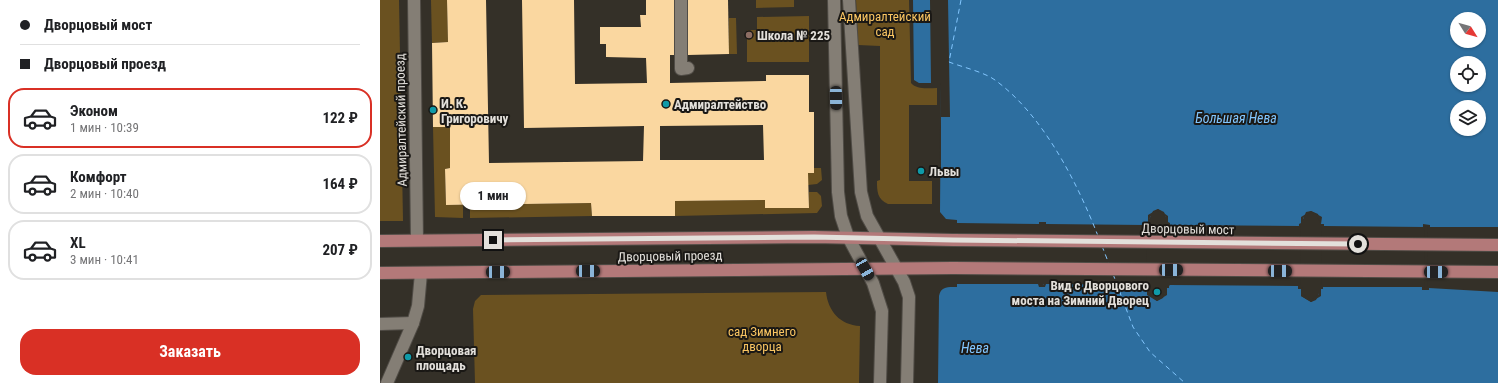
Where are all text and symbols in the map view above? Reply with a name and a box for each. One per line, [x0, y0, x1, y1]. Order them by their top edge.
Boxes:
park label: Адмиралтейский сад [839, 9, 931, 39]
north arrow [1450, 12, 1486, 48]
map controls [1450, 12, 1486, 136]
text: Дворцовый мост [44, 16, 152, 34]
place label: Школа № 225 [757, 28, 830, 43]
marker: Школа № 225 [744, 30, 754, 40]
street label: Адмиралтейский проезд [392, 53, 410, 187]
text: Дворцовый проезд [44, 55, 166, 73]
button: locate [1450, 56, 1486, 92]
car [830, 86, 842, 110]
place label: И. К. Григоровичу [441, 96, 509, 126]
place label: Адмиралтейство [674, 97, 767, 112]
marker: Адмиралтейство [661, 99, 671, 109]
icon: car [22, 100, 58, 136]
button: layers [1450, 100, 1486, 136]
text: Эконом [70, 102, 118, 120]
marker: И. К. Григоровичу [428, 105, 438, 115]
text: 122 ₽ [322, 109, 358, 127]
water label: Большая Нева [1195, 110, 1277, 126]
text: 1 мин · 10:39 [70, 120, 139, 135]
place label: Львы [929, 164, 959, 179]
icon: car [22, 166, 58, 202]
marker: Львы [916, 166, 926, 176]
text: Комфорт [70, 168, 127, 186]
text: 164 ₽ [322, 175, 358, 193]
callout: 1 мин [460, 182, 526, 210]
text: 2 мин · 10:40 [70, 186, 139, 201]
text: 1 мин [477, 188, 509, 203]
street label: Дворцовый мост [1141, 221, 1235, 237]
route end [484, 231, 502, 249]
icon: car [22, 232, 58, 268]
text: XL [70, 234, 86, 252]
route start [1349, 235, 1367, 253]
text: 207 ₽ [322, 241, 358, 259]
street label: Дворцовый проезд [617, 248, 723, 264]
text: 3 мин · 10:41 [70, 252, 139, 267]
car [854, 256, 876, 282]
car [1159, 264, 1183, 276]
car [576, 265, 600, 277]
car [1268, 265, 1292, 277]
car [486, 266, 510, 278]
car [1424, 266, 1448, 278]
place label: Вид с Дворцового моста на Зимний Дворец [1012, 278, 1150, 308]
marker: Вид с Дворцового моста на Зимний Дворец [1152, 287, 1162, 297]
park label: сад Зимнего дворца [728, 324, 796, 354]
button: Заказать [20, 329, 360, 375]
water label: Нева [961, 340, 989, 356]
place label: Дворцовая площадь [416, 343, 476, 373]
marker: Дворцовая площадь [403, 352, 413, 362]

